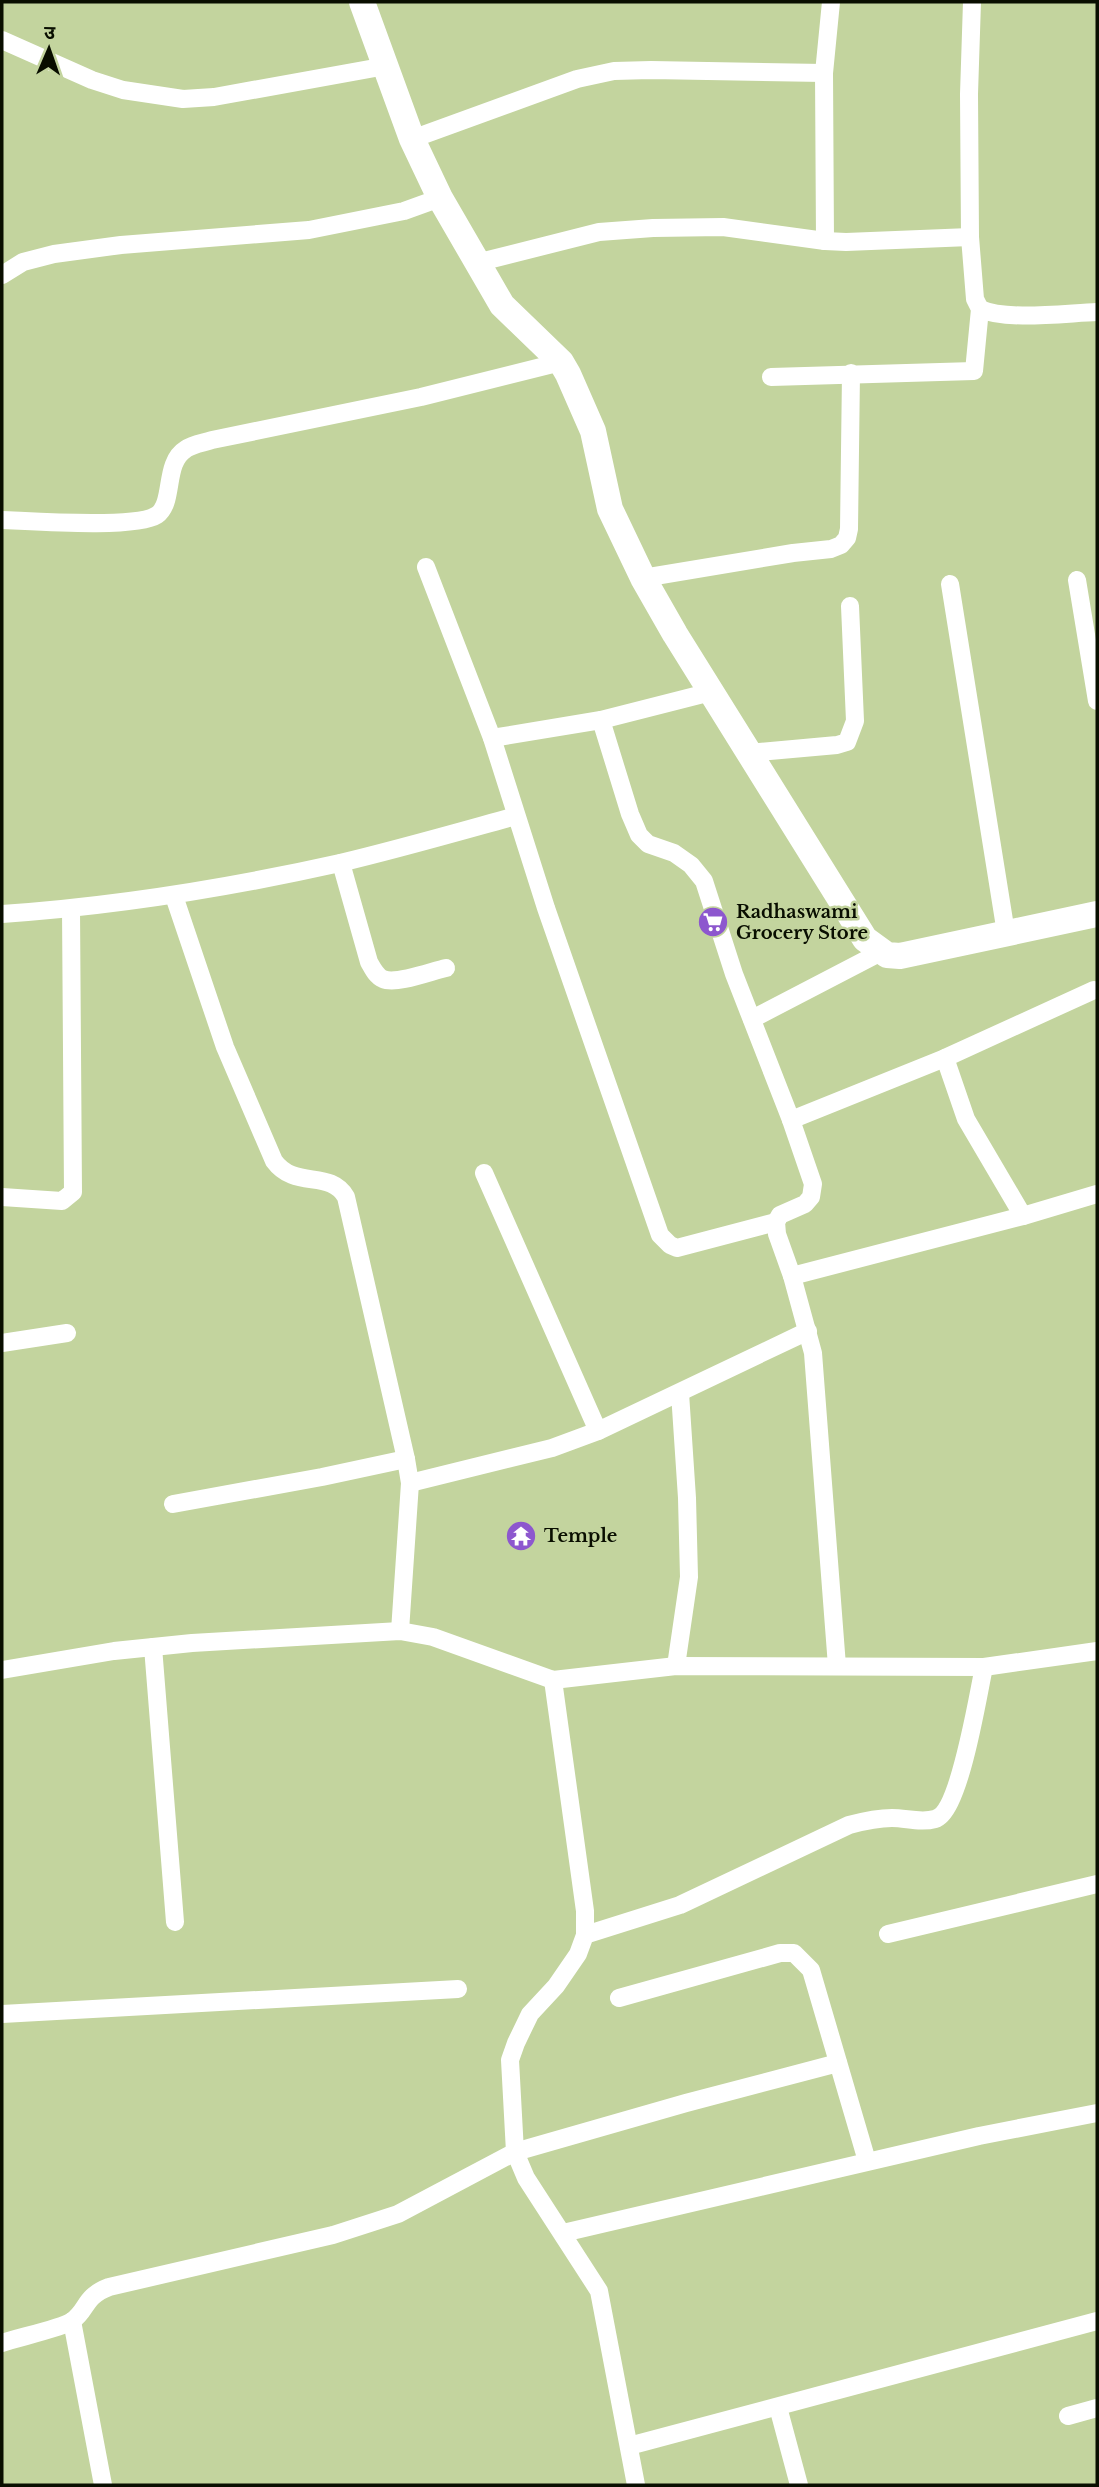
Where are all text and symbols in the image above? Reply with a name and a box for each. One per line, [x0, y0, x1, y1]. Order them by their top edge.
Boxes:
north arrow [14, 14, 84, 84]
text: उ [44, 21, 56, 44]
place label: Radhaswami Grocery Store [736, 901, 868, 944]
supermarket icon: Radhaswami Grocery Store [696, 905, 730, 939]
temple icon: Temple [504, 1519, 538, 1553]
place label: Temple [544, 1525, 617, 1547]

